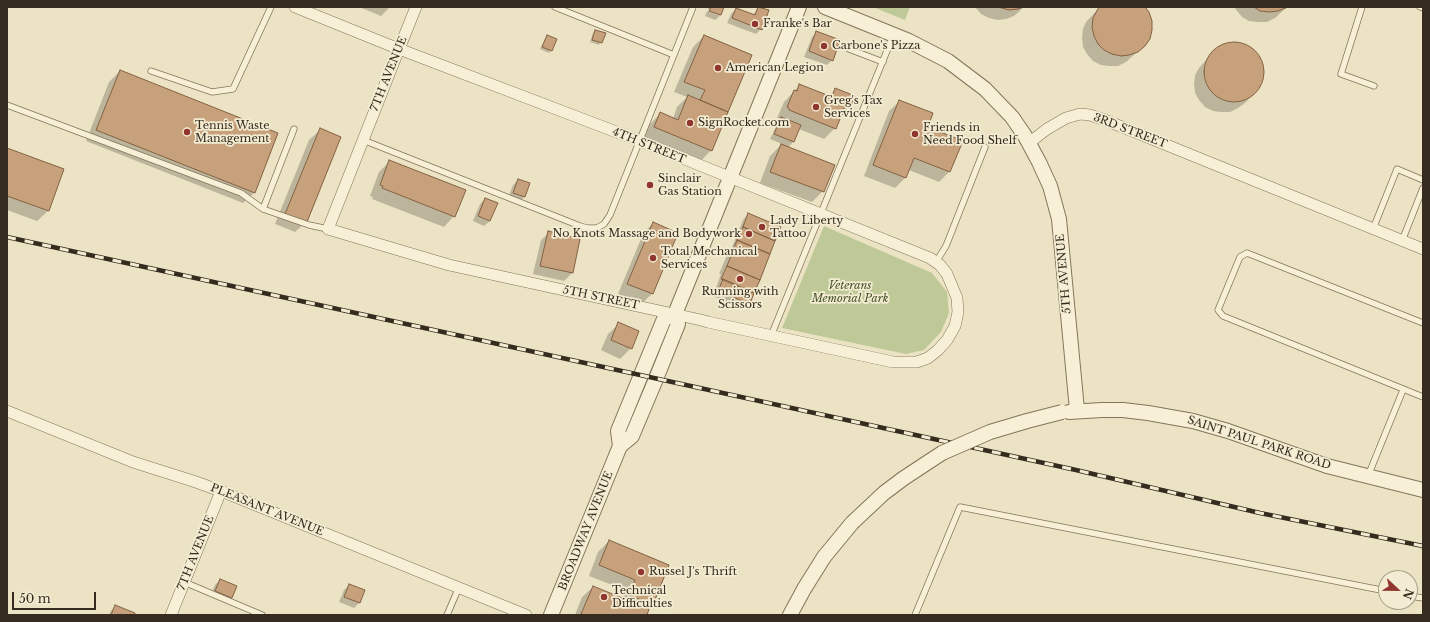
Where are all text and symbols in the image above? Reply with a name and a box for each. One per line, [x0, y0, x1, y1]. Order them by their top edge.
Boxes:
place label: Franke's Bar [763, 17, 832, 31]
marker: Franke's Bar [750, 19, 760, 29]
street label: 7TH AVENUE [368, 35, 410, 113]
place label: Carbone's Pizza [832, 39, 920, 53]
marker: Carbone's Pizza [819, 41, 829, 51]
place label: American Legion [726, 61, 824, 75]
marker: American Legion [713, 63, 723, 73]
place label: Greg's Tax Services [824, 94, 882, 120]
marker: Greg's Tax Services [811, 102, 821, 112]
street label: 3RD STREET [1091, 111, 1169, 151]
place label: SignRocket.com [698, 116, 789, 130]
marker: SignRocket.com [685, 118, 695, 128]
place label: Tennis Waste Management [195, 119, 270, 145]
place label: Friends in Need Food Shelf [923, 121, 1017, 147]
street label: 4TH STREET [611, 125, 687, 167]
marker: Tennis Waste Management [182, 127, 192, 137]
marker: Friends in Need Food Shelf [910, 129, 920, 139]
place label: Sinclair Gas Station [658, 172, 722, 198]
marker: Sinclair Gas Station [645, 180, 655, 190]
place label: Lady Liberty Tattoo [770, 214, 843, 240]
marker: Lady Liberty Tattoo [757, 222, 767, 232]
place label: No Knots Massage and Bodywork [553, 227, 741, 241]
marker: No Knots Massage and Bodywork [744, 229, 754, 239]
street label: 5TH AVENUE [1054, 234, 1074, 314]
place label: Total Mechanical Services [661, 245, 757, 271]
marker: Total Mechanical Services [648, 253, 658, 263]
marker: Running with Scissors [735, 274, 745, 284]
park label: Veterans Memorial Park [812, 279, 888, 305]
street label: 5TH STREET [562, 283, 640, 313]
place label: Running with Scissors [701, 285, 779, 311]
street label: SAINT PAUL PARK ROAD [1186, 414, 1332, 472]
street label: BROADWAY AVENUE [556, 469, 616, 593]
street label: PLEASANT AVENUE [208, 481, 326, 539]
street label: 7TH AVENUE [175, 514, 217, 592]
place label: Russel J's Thrift [649, 565, 737, 579]
marker: Russel J's Thrift [636, 567, 646, 577]
north arrow [1378, 570, 1418, 610]
scale bar [14, 584, 98, 610]
place label: Technical Difficulties [612, 584, 672, 610]
text: N [1400, 587, 1417, 602]
text: 50 m [19, 591, 51, 606]
marker: Technical Difficulties [599, 592, 609, 602]

